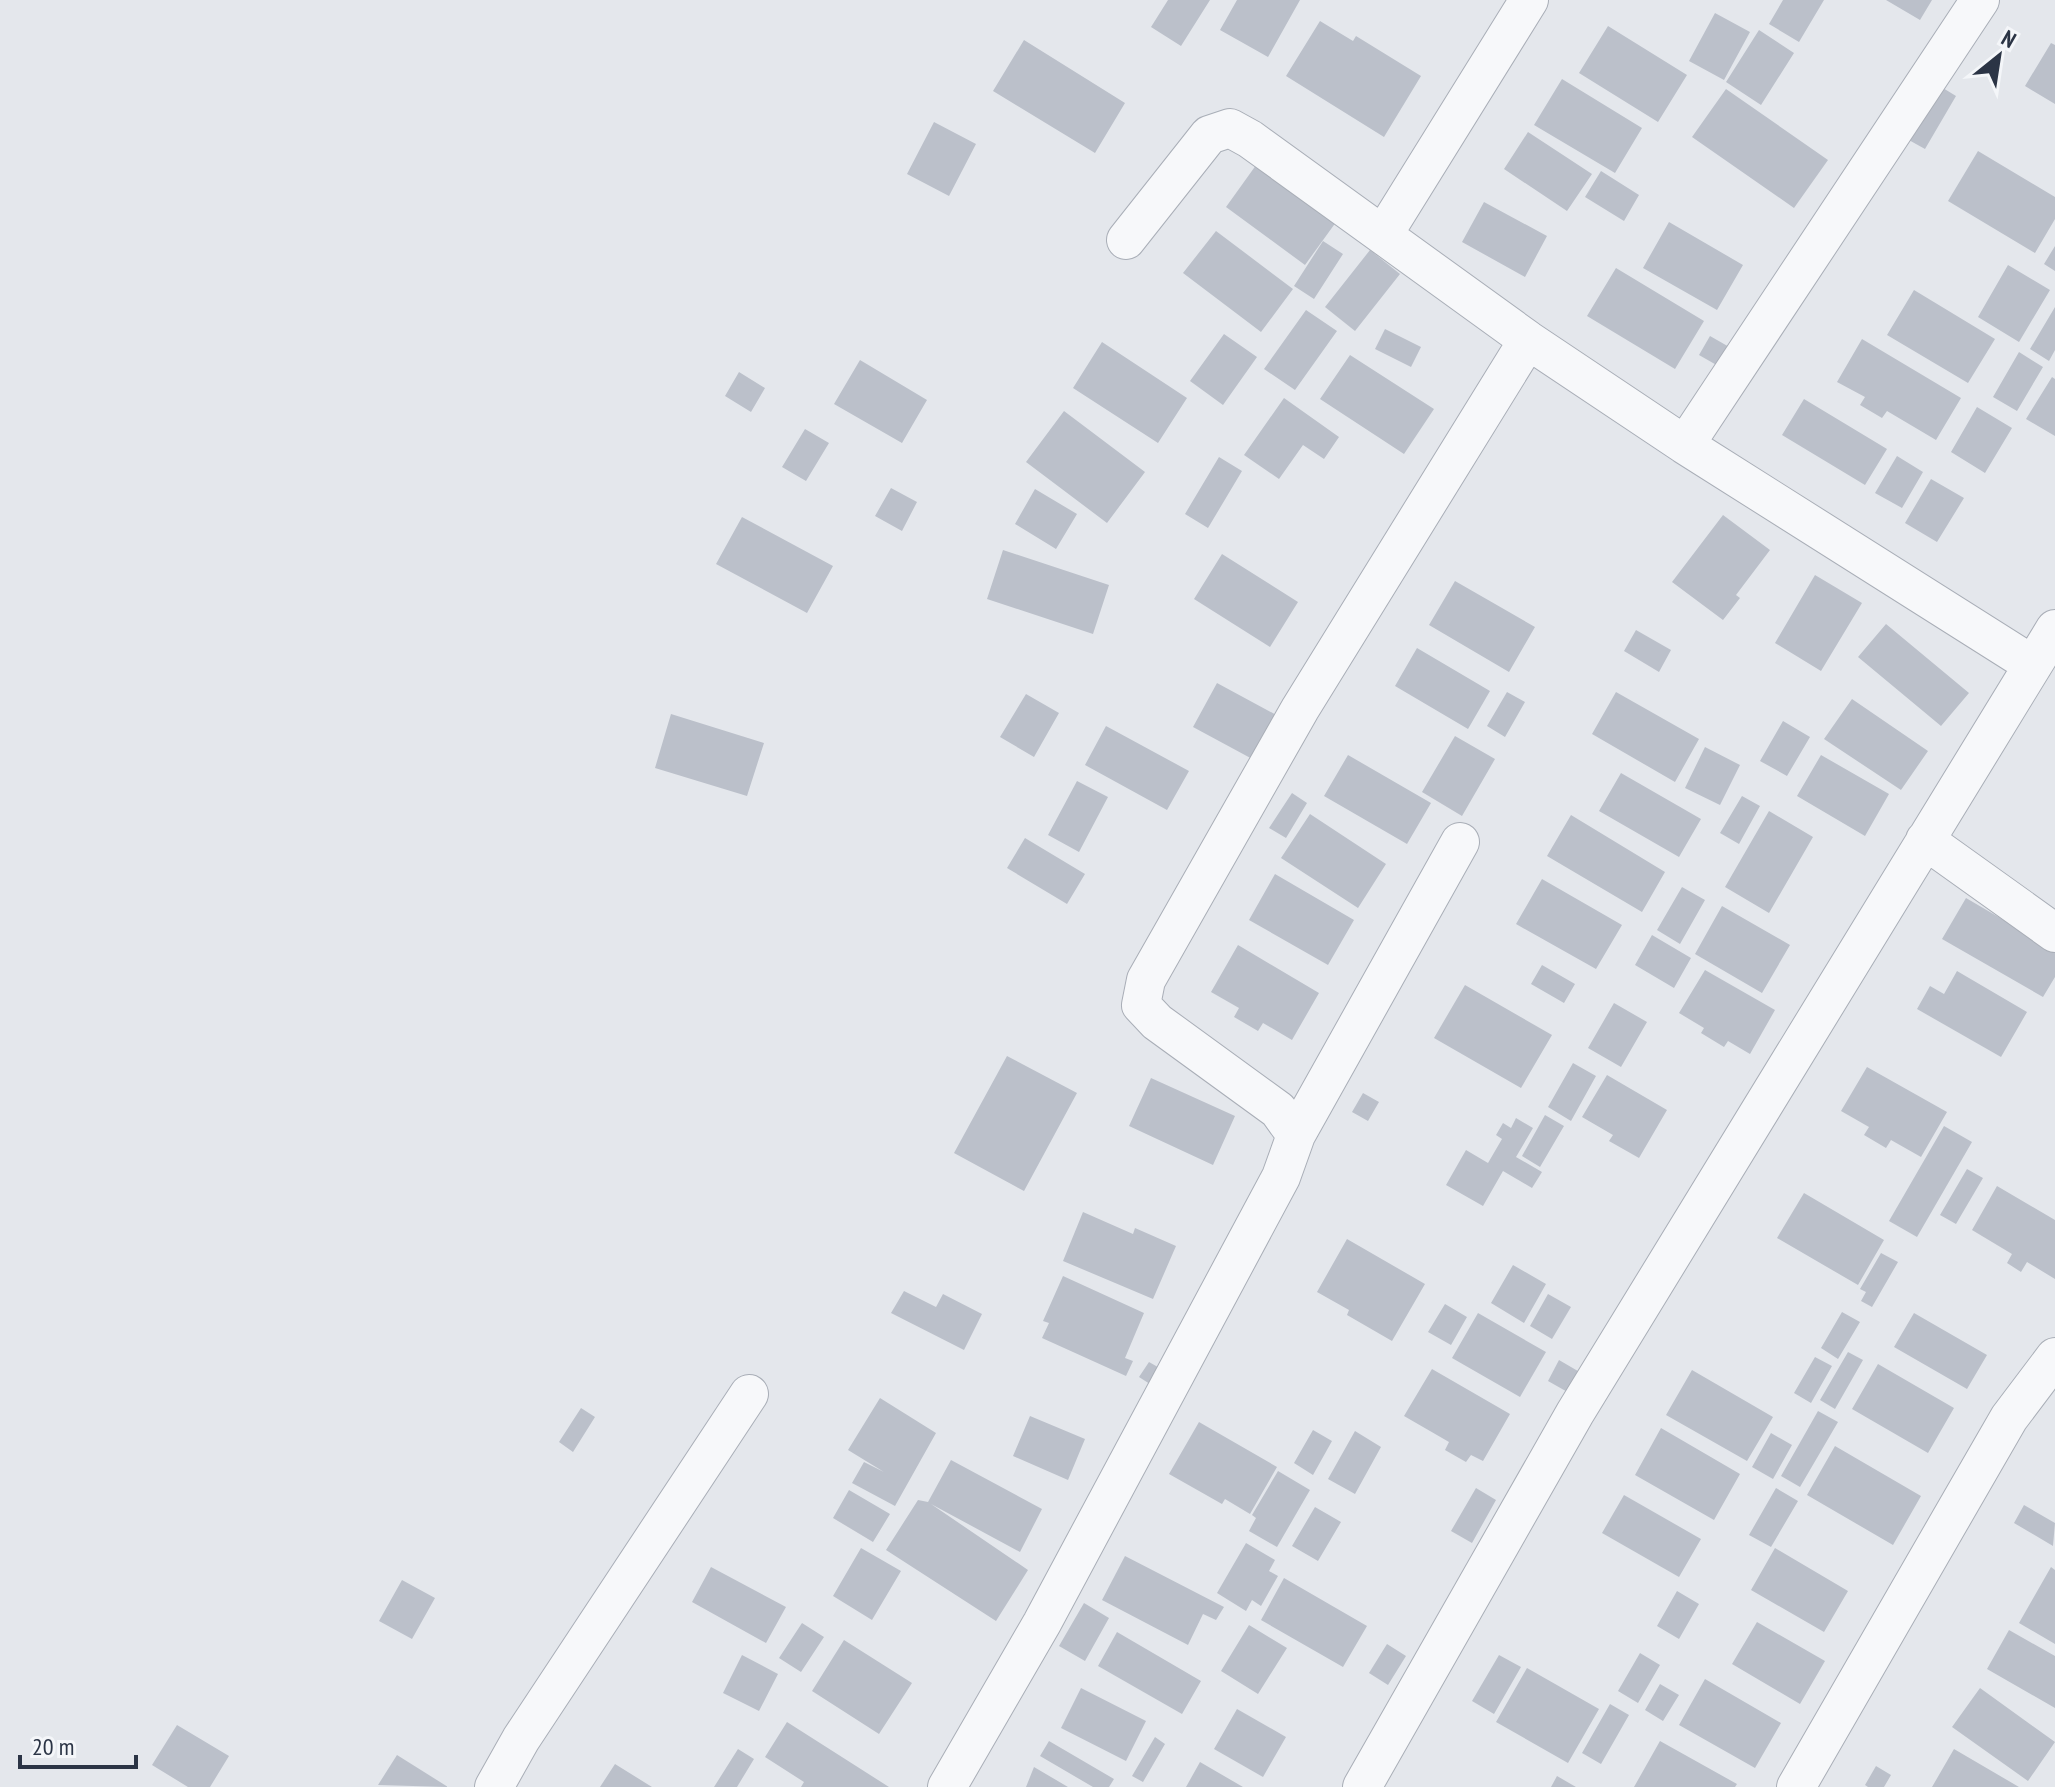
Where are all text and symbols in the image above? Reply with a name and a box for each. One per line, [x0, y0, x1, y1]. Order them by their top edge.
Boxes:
north arrow [1959, 16, 2039, 96]
text: N [1997, 24, 2021, 54]
scale bar [20, 1719, 136, 1769]
text: 20 m [32, 1731, 74, 1762]

